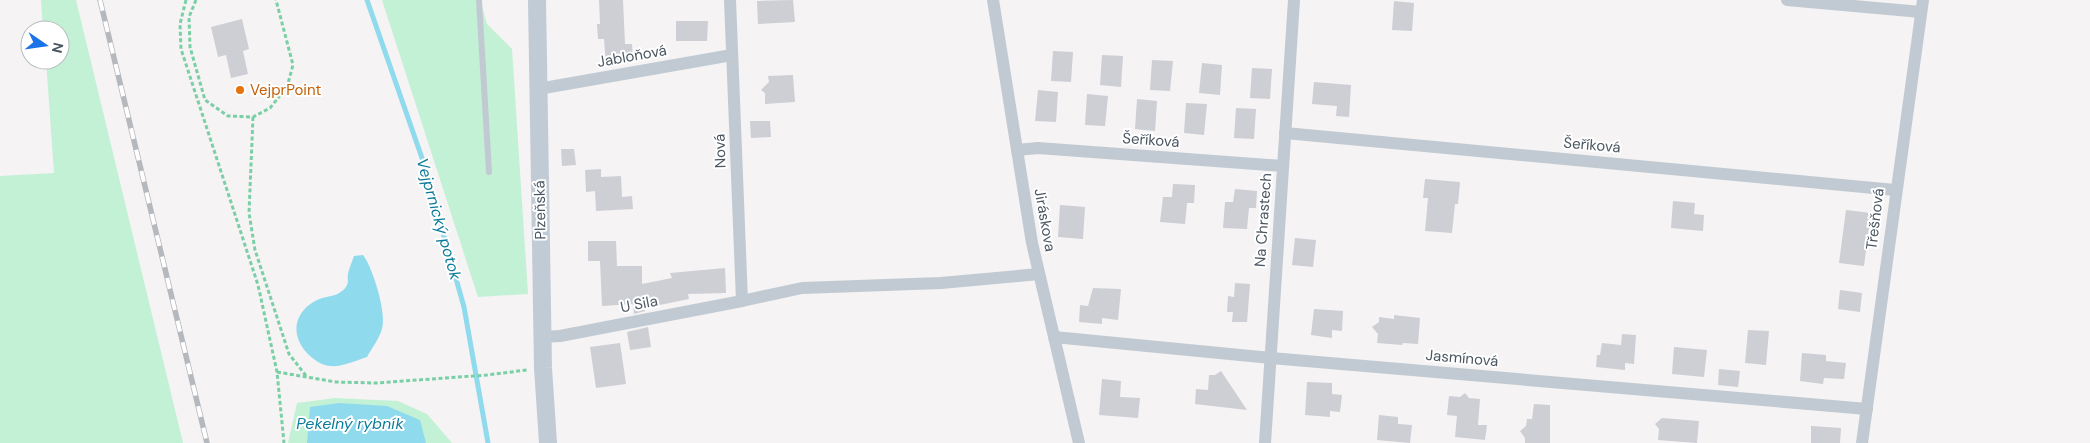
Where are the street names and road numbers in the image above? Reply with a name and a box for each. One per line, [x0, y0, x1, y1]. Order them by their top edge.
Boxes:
street label: Jabloňová [596, 40, 668, 72]
street label: Šeříková [1122, 128, 1180, 152]
street label: Nová [709, 133, 731, 169]
street label: Šeříková [1563, 133, 1621, 157]
street label: Na Chrastech [1250, 172, 1276, 268]
street label: Plzeňská [529, 180, 551, 240]
street label: Jiráskova [1030, 187, 1060, 253]
street label: Třešňová [1861, 187, 1889, 251]
street label: U Sila [619, 291, 659, 317]
street label: Jasmínová [1425, 345, 1499, 371]

